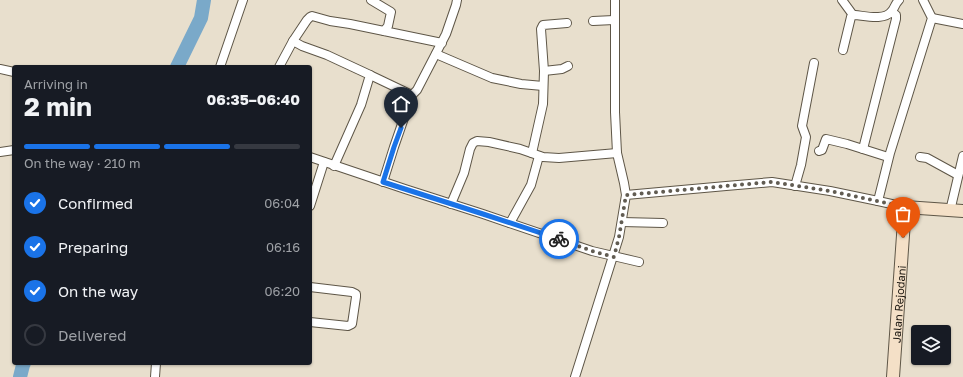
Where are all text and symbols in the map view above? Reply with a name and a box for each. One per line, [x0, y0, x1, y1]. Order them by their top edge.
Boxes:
text: Arriving in [24, 76, 88, 92]
pin [384, 87, 418, 128]
text: 06:35–06:40 [206, 90, 300, 108]
text: 2 min [24, 91, 92, 122]
icon: home [390, 93, 412, 115]
text: On the way · 210 m [24, 155, 141, 171]
icon: check [24, 192, 46, 214]
text: Confirmed [58, 194, 133, 212]
text: 06:04 [264, 195, 300, 211]
pin [886, 197, 920, 238]
icon: bag [892, 203, 914, 225]
courier [539, 219, 579, 259]
icon: bike [548, 228, 570, 250]
icon: check [24, 236, 46, 258]
text: Preparing [58, 238, 128, 256]
text: 06:16 [266, 239, 300, 255]
street label: Jalan Rejodani [889, 265, 907, 343]
icon: check [24, 280, 46, 302]
text: On the way [58, 282, 138, 300]
text: 06:20 [265, 283, 300, 299]
map controls [911, 325, 951, 365]
button: layers [911, 325, 951, 365]
text: Delivered [58, 326, 126, 344]

